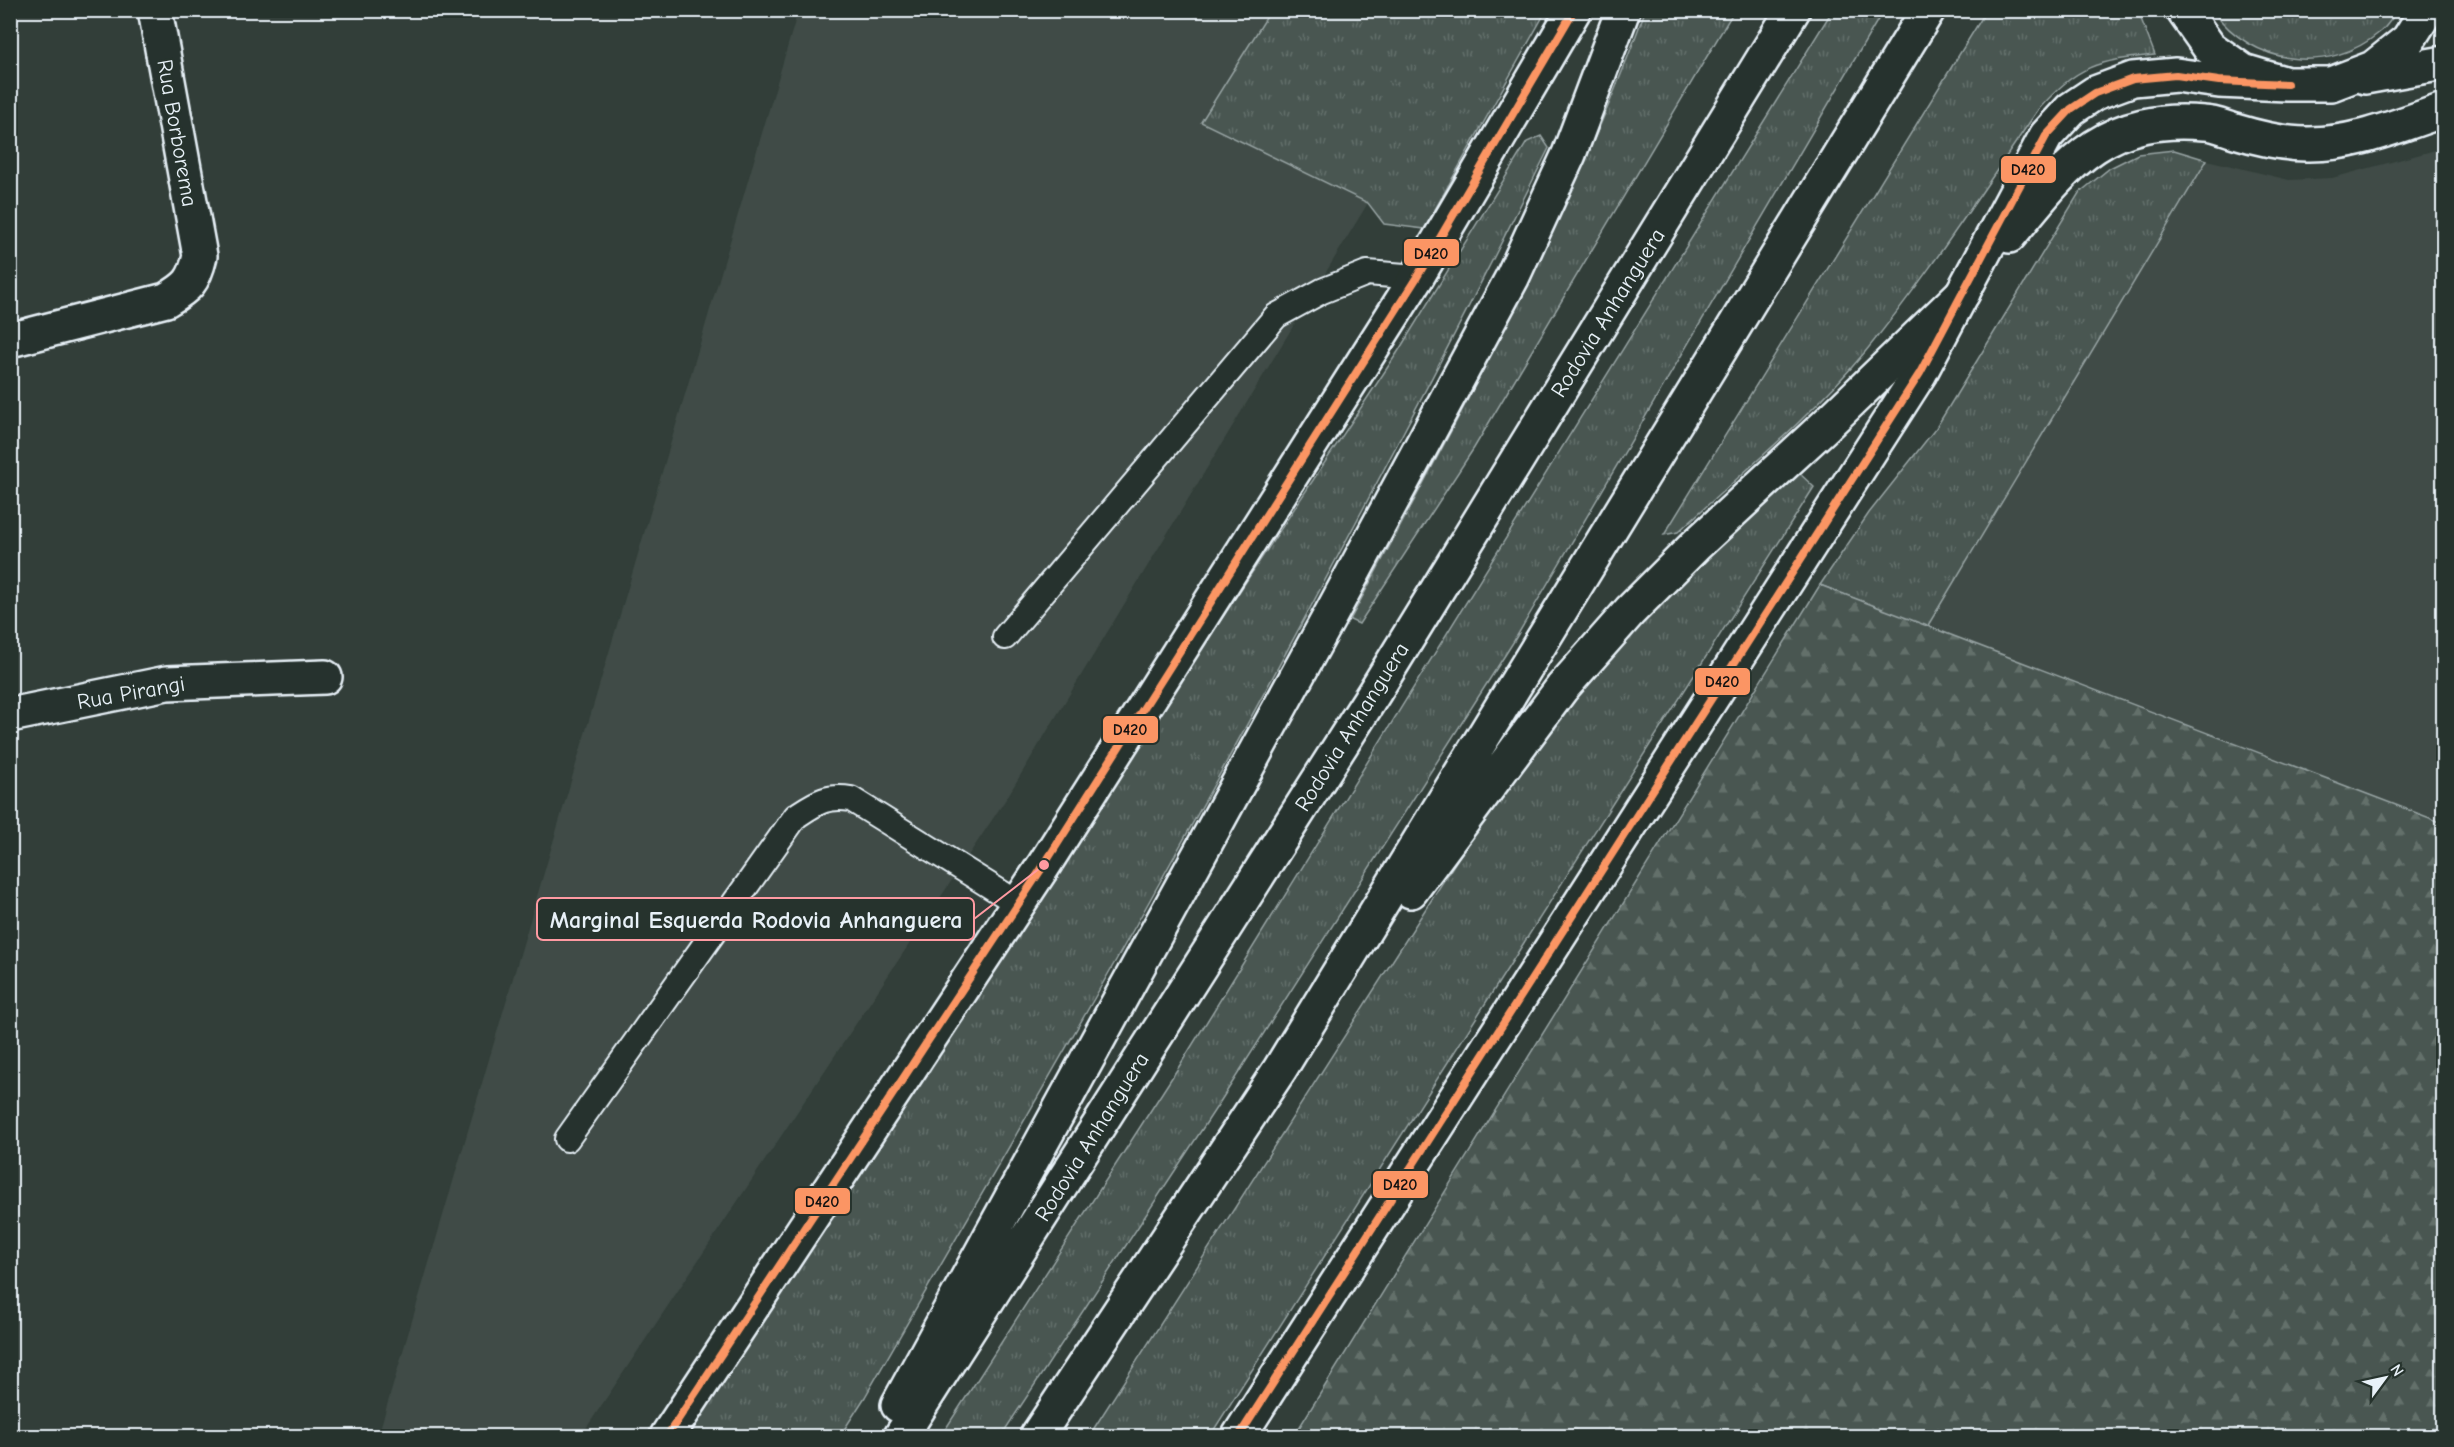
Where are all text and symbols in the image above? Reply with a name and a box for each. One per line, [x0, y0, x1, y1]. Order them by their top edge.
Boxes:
street label: Rua Borborema [151, 57, 203, 209]
line badge: D420 [2000, 155, 2057, 184]
text: D420 [2011, 161, 2045, 179]
street label: Rodovia Anhanguera [1545, 224, 1671, 402]
line badge: D420 [1403, 238, 1460, 267]
text: D420 [1414, 245, 1448, 263]
street label: Rodovia Anhanguera [1289, 638, 1415, 816]
line badge: D420 [1694, 667, 1751, 696]
street label: Rua Pirangi [75, 671, 187, 715]
text: D420 [1705, 673, 1739, 691]
line badge: D420 [1102, 715, 1159, 744]
text: D420 [1113, 721, 1147, 739]
callout: Marginal Esquerda Rodovia Anhanguera [537, 898, 974, 940]
text: Marginal Esquerda Rodovia Anhanguera [550, 906, 962, 934]
street label: Rodovia Anhanguera [1029, 1048, 1155, 1226]
line badge: D420 [1372, 1170, 1429, 1199]
text: D420 [1383, 1176, 1417, 1194]
line badge: D420 [794, 1187, 851, 1215]
text: D420 [805, 1193, 839, 1211]
north arrow [2355, 1348, 2415, 1408]
text: N [2386, 1361, 2407, 1380]

